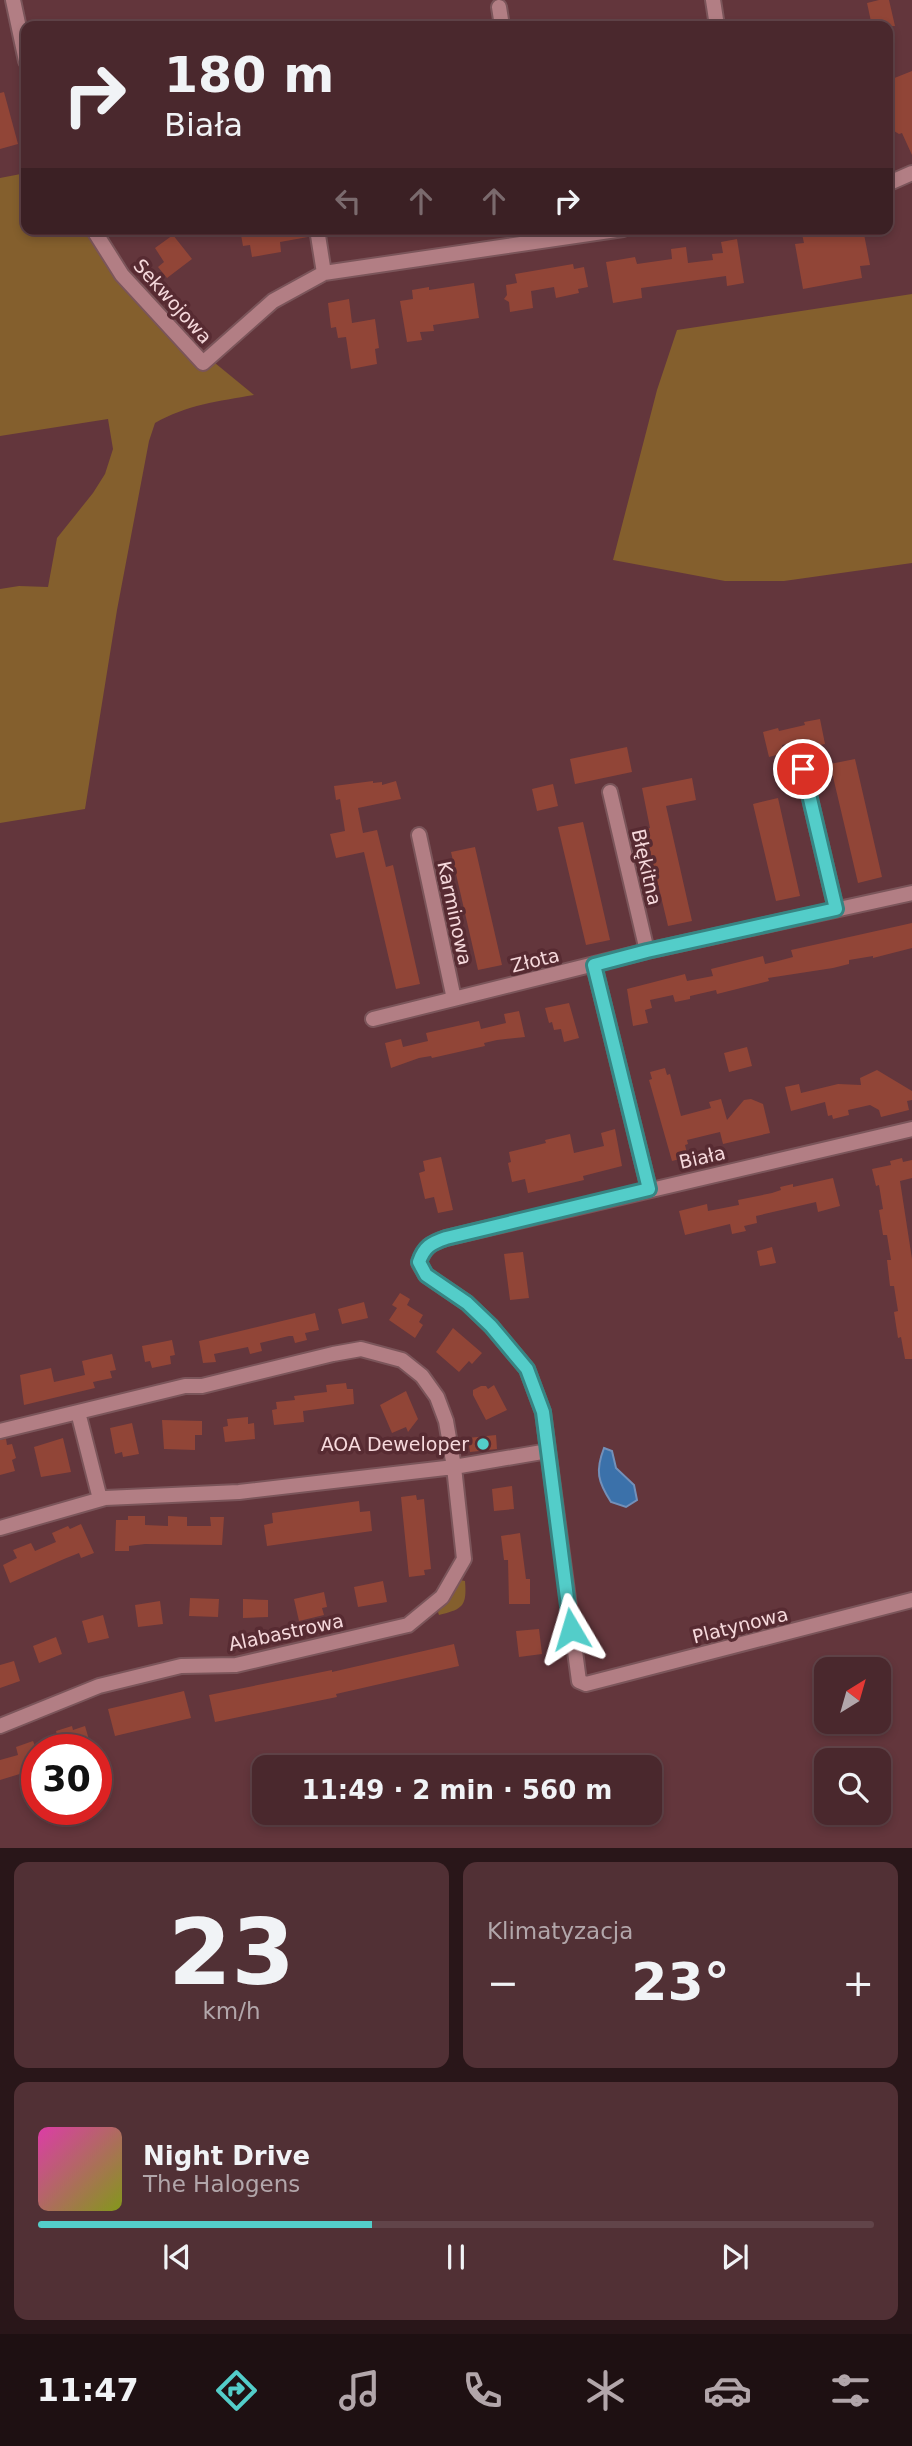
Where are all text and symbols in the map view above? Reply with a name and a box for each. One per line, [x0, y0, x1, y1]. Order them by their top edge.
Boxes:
text: 180 m [164, 47, 334, 104]
icon: right [49, 49, 140, 140]
text: Biała [164, 106, 243, 144]
icon: left [329, 182, 367, 220]
icon: ahead [402, 182, 440, 220]
icon: ahead [475, 182, 513, 220]
icon: right [548, 182, 586, 220]
street label: Sekwojowa [129, 254, 217, 348]
pin [773, 739, 833, 799]
icon: arrive [784, 750, 822, 788]
street label: Błękitna [628, 827, 666, 907]
street label: Karminowa [433, 859, 477, 967]
street label: Złota [508, 943, 562, 977]
street label: Biała [677, 1141, 727, 1173]
place label: AOA Deweloper [321, 1433, 469, 1455]
marker: AOA Deweloper [475, 1436, 491, 1452]
position arrow [534, 1592, 608, 1666]
street label: Platynowa [690, 1602, 790, 1648]
street label: Alabastrowa [226, 1609, 346, 1655]
north arrow [814, 1657, 891, 1734]
map controls [814, 1657, 891, 1825]
speed limit sign: 30 [21, 1734, 112, 1825]
button: search [814, 1748, 891, 1825]
text: 11:49 · 2 min · 560 m [302, 1775, 612, 1805]
text: 23 [168, 1900, 295, 2005]
text: Klimatyzacja [487, 1918, 633, 1944]
text: 23° [631, 1952, 730, 2012]
text: − [487, 1961, 519, 2005]
text: + [842, 1961, 874, 2005]
text: km/h [202, 1998, 261, 2024]
text: Night Drive [143, 2141, 310, 2171]
text: The Halogens [143, 2171, 300, 2197]
icon: previous [158, 2238, 196, 2276]
icon: pause [437, 2238, 475, 2276]
icon: next [716, 2238, 754, 2276]
icon: directions [212, 2366, 261, 2415]
icon: music [335, 2366, 384, 2415]
icon: phone [458, 2366, 507, 2415]
icon: climate [581, 2366, 630, 2415]
icon: car [703, 2366, 752, 2415]
icon: filters [826, 2366, 875, 2415]
text: 11:47 [37, 2371, 139, 2409]

